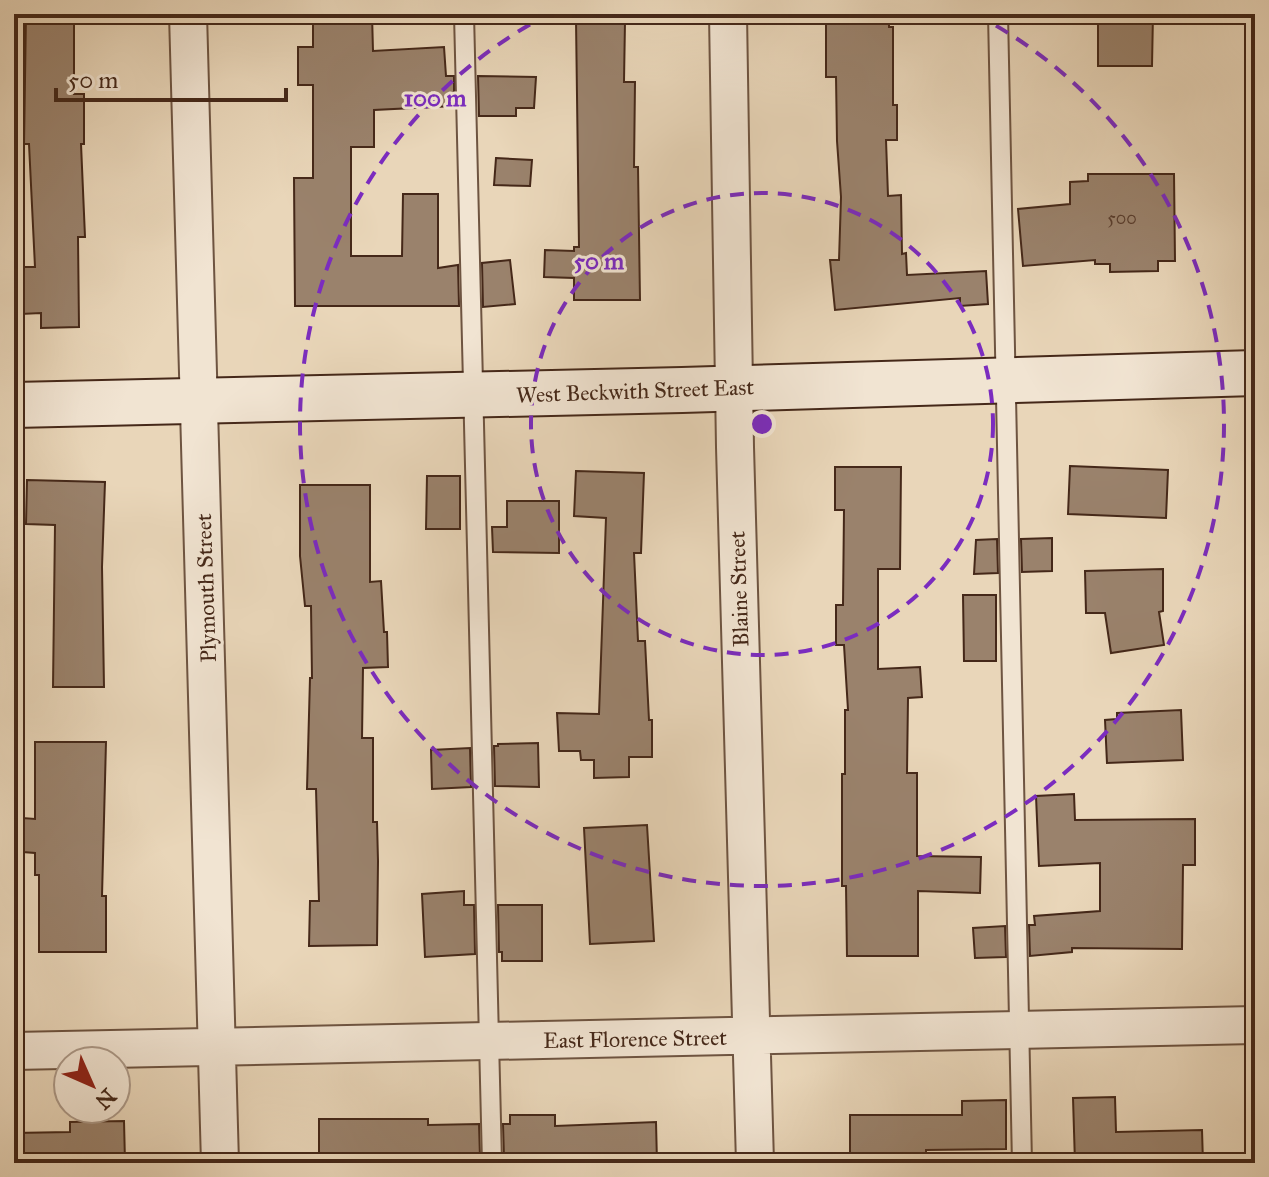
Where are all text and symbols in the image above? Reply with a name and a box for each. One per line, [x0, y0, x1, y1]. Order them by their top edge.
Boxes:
scale bar [56, 52, 286, 102]
text: 50 m [68, 65, 118, 95]
text: 100 m [404, 83, 467, 113]
house number: 500 [1107, 207, 1137, 229]
text: 50 m [574, 246, 625, 276]
street label: West Beckwith Street East [515, 373, 755, 409]
centre of rings [748, 410, 776, 438]
street label: Plymouth Street [190, 513, 222, 663]
street label: Blaine Street [723, 530, 755, 648]
street label: East Florence Street [543, 1024, 727, 1054]
north arrow [52, 1045, 132, 1125]
text: N [89, 1083, 122, 1115]

